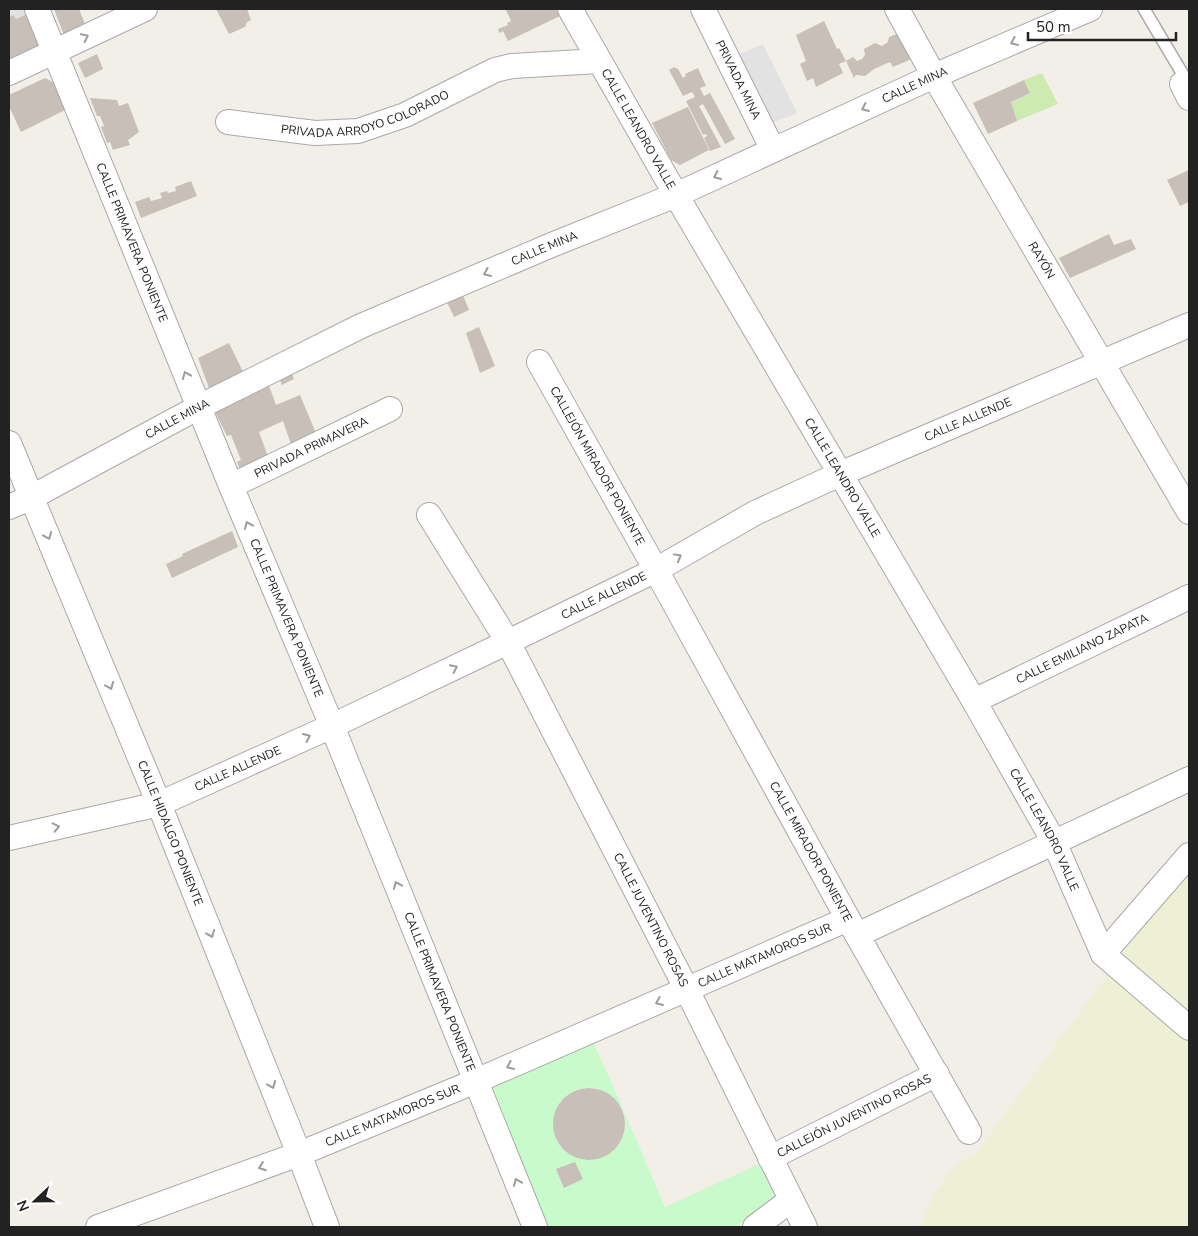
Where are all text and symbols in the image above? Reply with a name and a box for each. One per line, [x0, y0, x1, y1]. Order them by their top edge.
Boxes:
scale bar [1028, 10, 1176, 42]
text: 50 m [1036, 17, 1071, 37]
one-way arrow [79, 34, 88, 44]
one-way arrow [1010, 35, 1019, 46]
street label: PRIVADA MINA [712, 37, 765, 122]
street label: CALLE MINA [879, 63, 950, 107]
street label: CALLE LEANDRO VALLE [598, 66, 679, 192]
street label: PRIVADA ARROYO COLORADO [280, 86, 452, 141]
one-way arrow [861, 101, 870, 112]
street label: CALLE PRIMAVERA PONIENTE [92, 160, 172, 325]
one-way arrow [713, 169, 722, 180]
street label: CALLE MINA [509, 227, 580, 269]
street label: RAYÓN [1025, 239, 1059, 282]
one-way arrow [483, 266, 492, 277]
one-way arrow [181, 371, 192, 380]
street label: CALLEJÓN MIRADOR PONIENTE [546, 383, 648, 548]
street label: CALLE ALLENDE [922, 394, 1014, 445]
street label: CALLE MINA [142, 395, 212, 443]
street label: PRIVADA PRIMAVERA [251, 413, 371, 482]
street label: CALLE LEANDRO VALLE [801, 415, 884, 540]
one-way arrow [243, 521, 254, 530]
one-way arrow [42, 531, 53, 540]
street label: CALLE PRIMAVERA PONIENTE [246, 536, 327, 700]
one-way arrow [672, 553, 681, 563]
street label: CALLE ALLENDE [558, 568, 649, 623]
street label: CALLE EMILIANO ZAPATA [1013, 610, 1151, 688]
one-way arrow [449, 663, 458, 674]
one-way arrow [104, 681, 115, 690]
one-way arrow [302, 733, 311, 744]
street label: CALLE ALLENDE [192, 742, 283, 795]
street label: CALLE HIDALGO PONIENTE [134, 758, 207, 908]
street label: CALLE LEANDRO VALLE [1006, 765, 1082, 894]
street label: CALLE MIRADOR PONIENTE [766, 779, 856, 925]
one-way arrow [52, 822, 61, 833]
street label: CALLE JUVENTINO ROSAS [610, 850, 692, 990]
one-way arrow [392, 882, 402, 890]
street label: CALLE PRIMAVERA PONIENTE [400, 910, 479, 1074]
street label: CALLE MATAMOROS SUR [695, 919, 834, 991]
one-way arrow [205, 929, 215, 938]
one-way arrow [655, 996, 664, 1007]
one-way arrow [506, 1060, 515, 1071]
street label: CALLEJÓN JUVENTINO ROSAS [774, 1070, 934, 1161]
one-way arrow [266, 1080, 276, 1088]
street label: CALLE MATAMOROS SUR [323, 1081, 462, 1150]
one-way arrow [258, 1161, 267, 1171]
north arrow [10, 1176, 60, 1226]
one-way arrow [512, 1178, 523, 1187]
text: N [13, 1197, 34, 1214]

